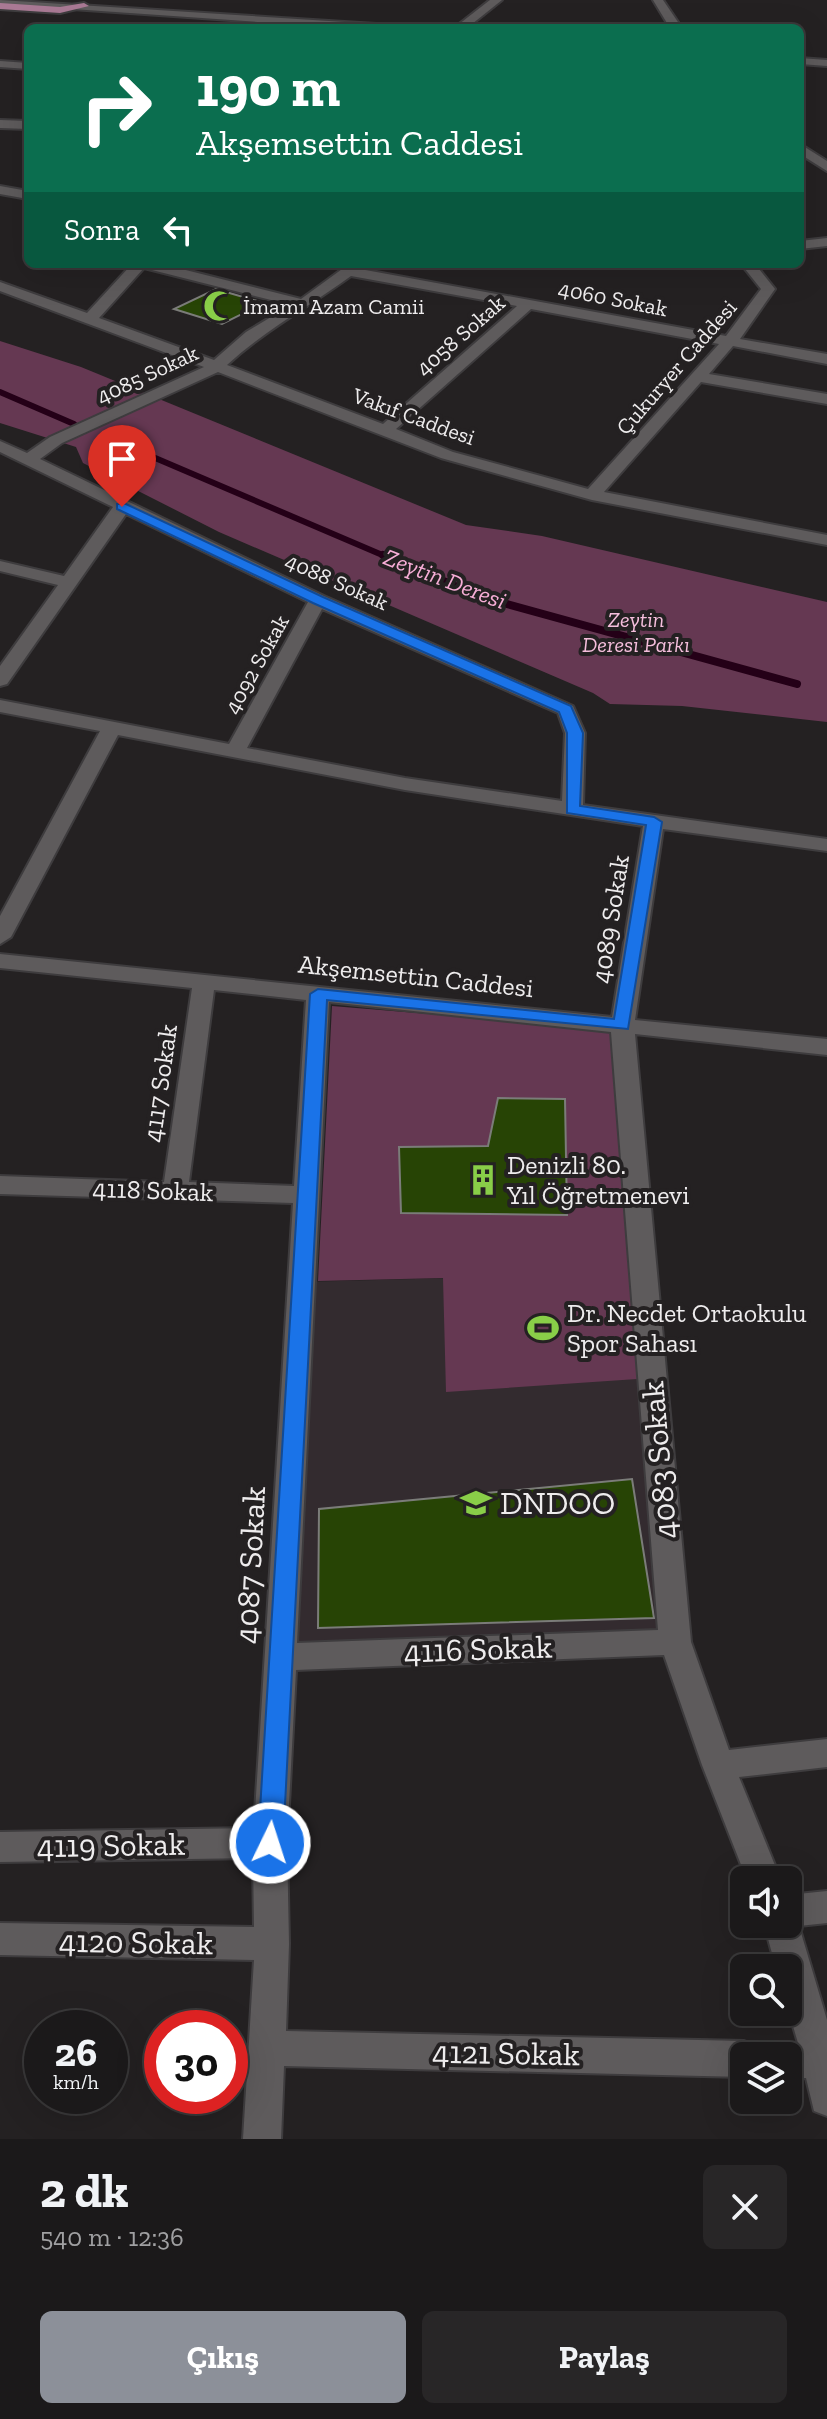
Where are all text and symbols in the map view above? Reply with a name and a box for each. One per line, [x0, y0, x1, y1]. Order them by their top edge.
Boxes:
text: 190 m [196, 53, 340, 120]
icon: right [64, 56, 168, 160]
text: Akşemsettin Caddesi [196, 121, 523, 164]
icon: left [156, 208, 200, 252]
text: Sonra [64, 212, 140, 248]
street label: 4060 Sokak [556, 275, 670, 322]
mosque icon: İmamı Azam Camii [202, 289, 236, 323]
street label: 4058 Sokak [410, 289, 511, 381]
place label: İmamı Azam Camii [243, 293, 424, 320]
street label: Çukuryer Caddesi [610, 294, 742, 440]
street label: 4085 Sokak [92, 339, 203, 410]
street label: Vakıf Caddesi [348, 382, 479, 451]
pin [88, 425, 156, 507]
icon: arrive [100, 437, 144, 481]
water label: Zeytin Deresi [380, 542, 510, 615]
street label: 4088 Sokak [281, 547, 393, 616]
park label: Zeytin Deresi Parkı [582, 606, 690, 658]
street label: 4092 Sokak [218, 610, 295, 718]
street label: 4089 Sokak [584, 852, 636, 985]
street label: Akşemsettin Caddesi [297, 948, 535, 1004]
street label: 4117 Sokak [136, 1022, 184, 1144]
place label: Denizli 80. Yıl Öğretmenevi [506, 1149, 689, 1211]
building icon: Denizli 80. Yıl Öğretmenevi [466, 1163, 500, 1197]
street label: 4118 Sokak [92, 1172, 214, 1208]
place label: Dr. Necdet Ortaokulu Spor Sahası [567, 1297, 807, 1359]
sports icon: Dr. Necdet Ortaokulu Spor Sahası [526, 1311, 560, 1345]
street label: 4083 Sokak [633, 1379, 685, 1540]
place label: DNDOO [500, 1484, 615, 1522]
street label: 4087 Sokak [227, 1485, 273, 1645]
school or university icon: DNDOO [459, 1486, 493, 1520]
street label: 4116 Sokak [403, 1627, 553, 1671]
position arrow [228, 1801, 312, 1885]
street label: 4119 Sokak [37, 1825, 186, 1865]
map controls [730, 1866, 802, 2114]
button: sound [730, 1866, 802, 1938]
street label: 4120 Sokak [59, 1922, 214, 1962]
button: search [730, 1954, 802, 2026]
speed limit sign: 30 [144, 2010, 248, 2114]
text: 26 [55, 2028, 97, 2076]
street label: 4121 Sokak [432, 2033, 581, 2073]
button: layers [730, 2042, 802, 2114]
text: km/h [53, 2070, 99, 2094]
text: 2 dk [40, 2162, 129, 2219]
button: close [703, 2165, 787, 2249]
text: 540 m · 12:36 [40, 2221, 184, 2253]
button: Çıkış [40, 2311, 406, 2403]
button: Paylaş [422, 2311, 787, 2403]

